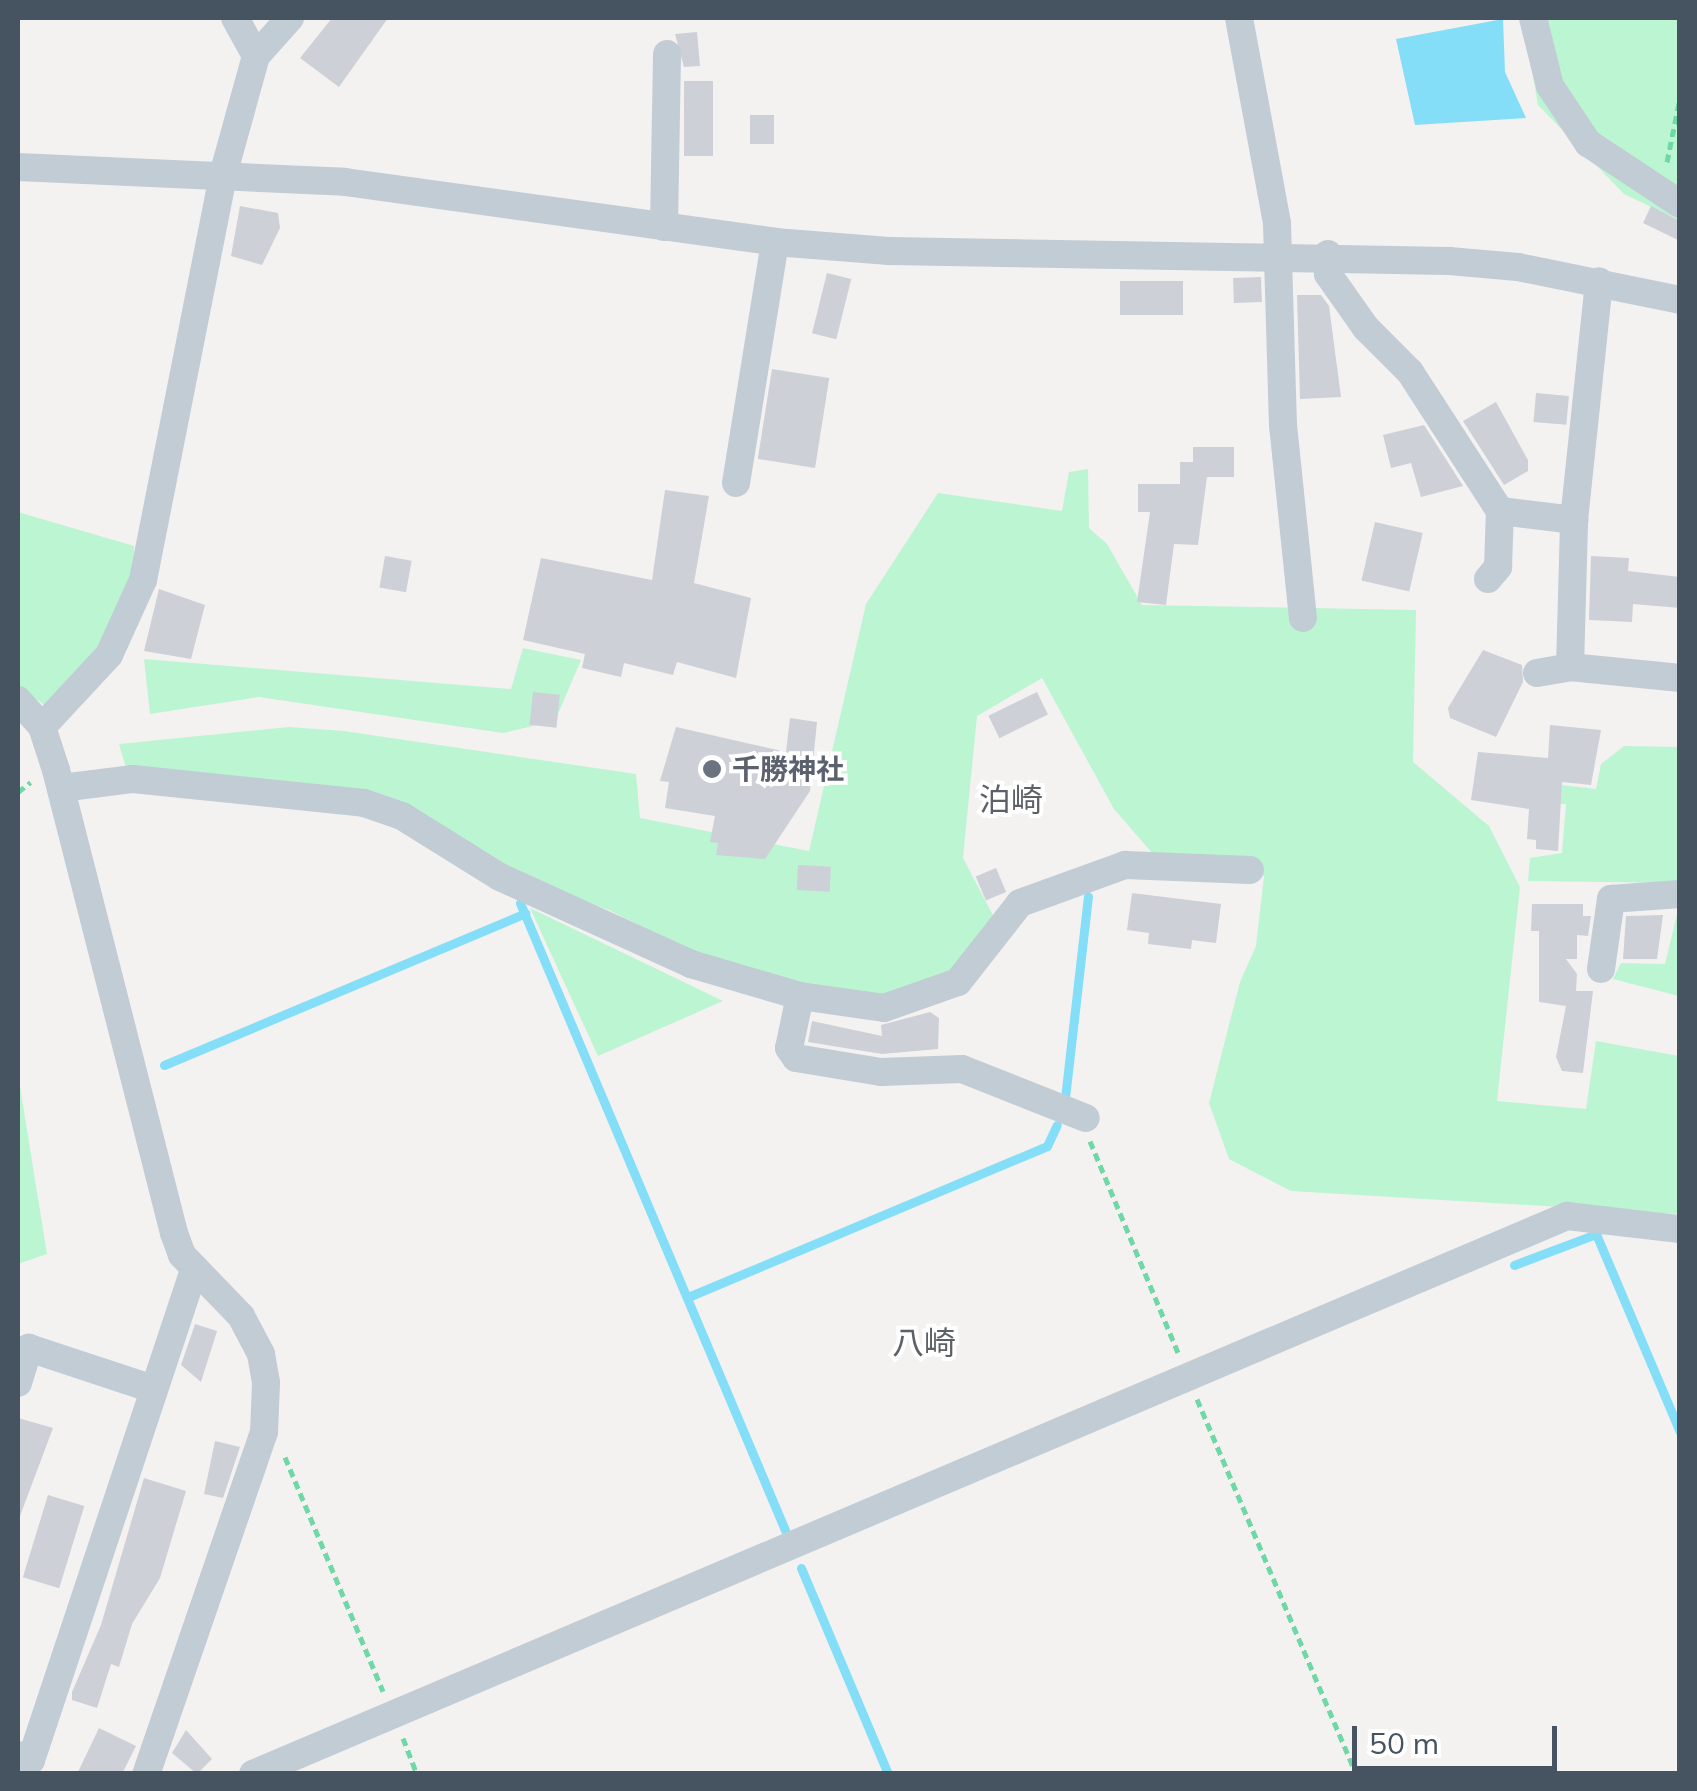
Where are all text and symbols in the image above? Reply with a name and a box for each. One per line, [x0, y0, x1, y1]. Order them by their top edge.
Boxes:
place label: 千勝神社 [732, 752, 844, 786]
marker: 千勝神社 [701, 758, 723, 780]
district label: 泊崎 [979, 780, 1043, 818]
district label: 八崎 [892, 1323, 956, 1361]
scale bar [1357, 1706, 1562, 1768]
text: 50 m [1369, 1724, 1439, 1762]

